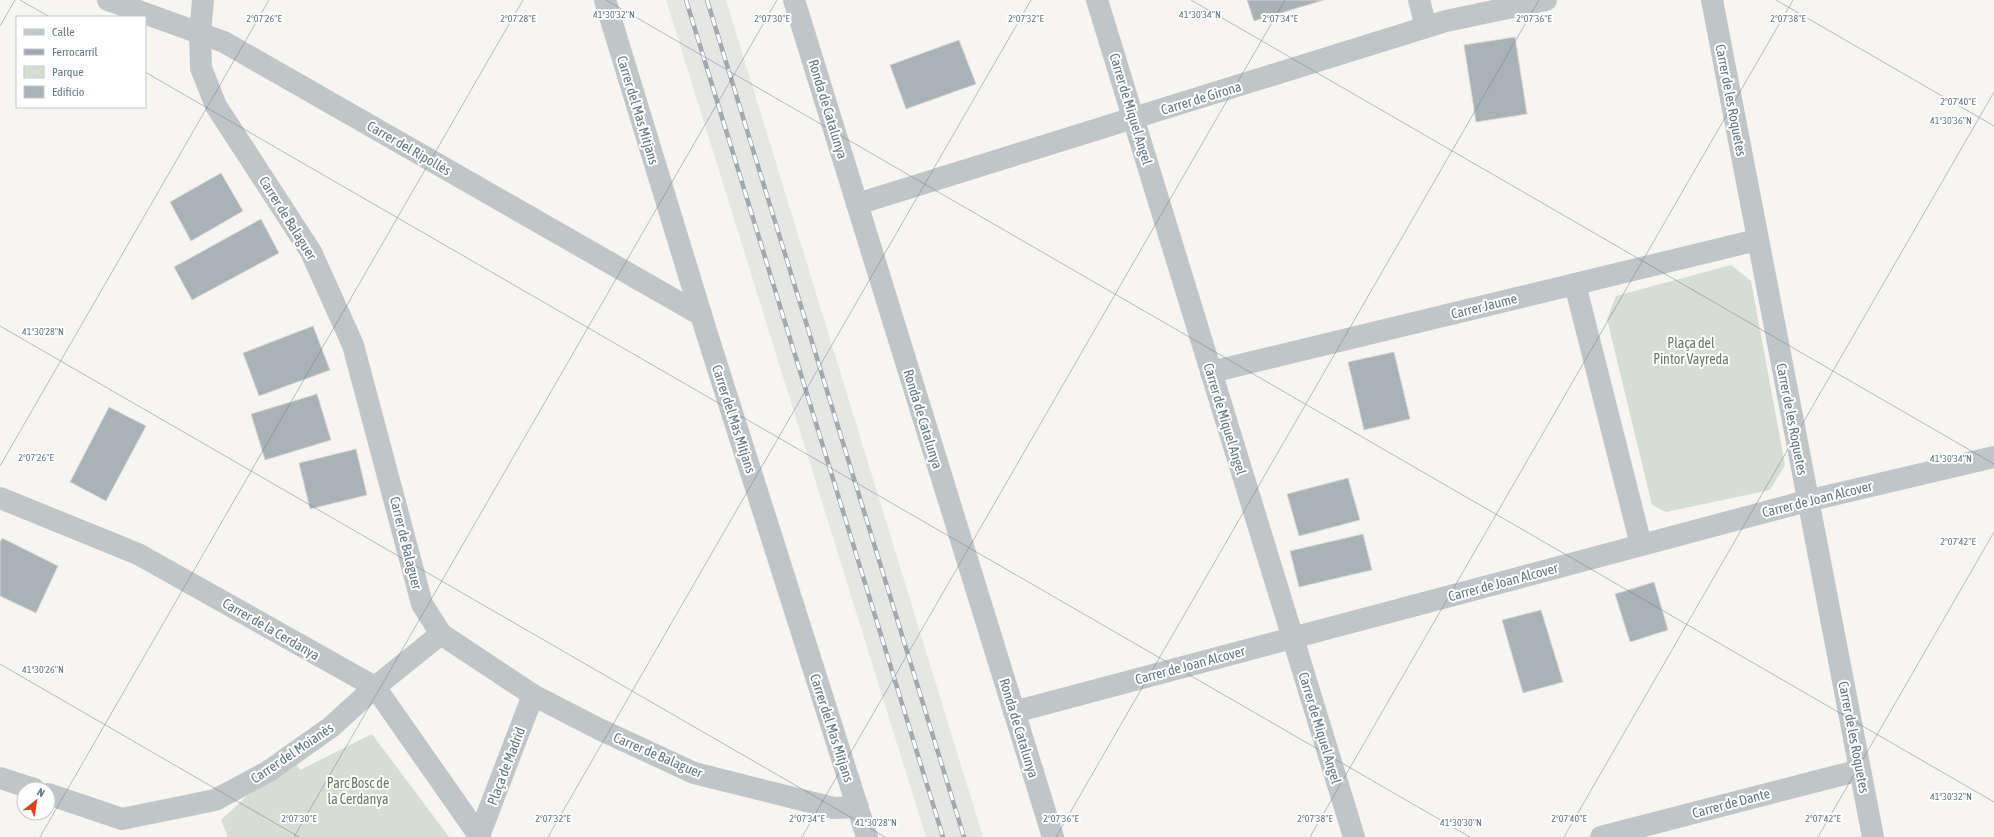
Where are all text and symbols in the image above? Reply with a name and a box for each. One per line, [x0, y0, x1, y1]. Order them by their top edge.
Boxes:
text: 41°30'32"N [593, 9, 635, 20]
text: 41°30'34"N [1179, 9, 1221, 20]
text: 2°07'26"E [246, 13, 282, 24]
text: 2°07'28"E [500, 13, 536, 24]
text: 2°07'30"E [754, 13, 790, 24]
text: 2°07'32"E [1008, 13, 1044, 24]
text: 2°07'34"E [1262, 13, 1298, 24]
text: 2°07'36"E [1516, 13, 1552, 24]
text: 2°07'38"E [1770, 13, 1806, 24]
legend [16, 16, 146, 108]
text: Calle [52, 25, 75, 39]
street label: Carrer de les Roquetes [1712, 43, 1750, 157]
text: Ferrocarril [52, 45, 99, 59]
street label: Carrer de Miquel Angel [1106, 51, 1156, 167]
street label: Carrer del Mas Mitjans [614, 54, 662, 166]
street label: Ronda de Catalunya [805, 57, 851, 161]
text: Parque [52, 65, 84, 79]
street label: Carrer de Girona [1159, 78, 1243, 118]
text: Edificio [52, 85, 85, 99]
text: 2°07'40"E [1940, 96, 1976, 107]
text: 41°30'36"N [1930, 115, 1972, 126]
street label: Carrer del Ripollès [364, 118, 454, 178]
street label: Carrer de Balaguer [256, 173, 320, 263]
street label: Carrer Jaume [1449, 290, 1519, 322]
text: 41°30'28"N [22, 326, 64, 337]
park label: Plaça del Pintor Vayreda [1653, 335, 1729, 367]
street label: Carrer de Miquel Angel [1200, 361, 1250, 477]
street label: Carrer de les Roquetes [1773, 362, 1811, 476]
street label: Carrer del Mas Mitjans [709, 363, 759, 475]
street label: Ronda de Catalunya [900, 367, 946, 471]
text: 2°07'26"E [18, 452, 54, 463]
text: 41°30'34"N [1930, 453, 1972, 464]
street label: Carrer de Joan Alcover [1760, 477, 1875, 520]
street label: Carrer de Balaguer [387, 495, 425, 592]
text: 2°07'42"E [1940, 536, 1976, 547]
street label: Carrer de Joan Alcover [1446, 559, 1560, 604]
street label: Carrer de la Cerdanya [220, 595, 322, 663]
street label: Carrer de Joan Alcover [1133, 642, 1247, 687]
text: 41°30'26"N [22, 664, 64, 675]
street label: Carrer de Miquel Angel [1295, 670, 1345, 786]
street label: Carrer del Mas Mitjans [807, 672, 857, 784]
street label: Ronda de Catalunya [996, 676, 1042, 780]
street label: Carrer de les Roquetes [1835, 680, 1873, 794]
street label: Carrer del Moianès [248, 720, 336, 786]
street label: Plaça de Madrid [484, 725, 528, 807]
street label: Carrer de Balaguer [611, 729, 706, 781]
park label: Parc Bosc de la Cerdanya [327, 775, 389, 807]
north arrow [16, 781, 56, 821]
street label: Carrer de Dante [1690, 785, 1772, 821]
text: N [35, 786, 47, 799]
text: 41°30'32"N [1930, 791, 1972, 802]
text: 2°07'30"E [281, 813, 317, 824]
text: 2°07'32"E [535, 813, 571, 824]
text: 2°07'34"E [789, 813, 825, 824]
text: 2°07'36"E [1043, 813, 1079, 824]
text: 2°07'38"E [1297, 813, 1333, 824]
text: 2°07'40"E [1551, 813, 1587, 824]
text: 2°07'42"E [1805, 813, 1841, 824]
text: 41°30'28"N [855, 817, 897, 828]
text: 41°30'30"N [1440, 817, 1482, 828]

